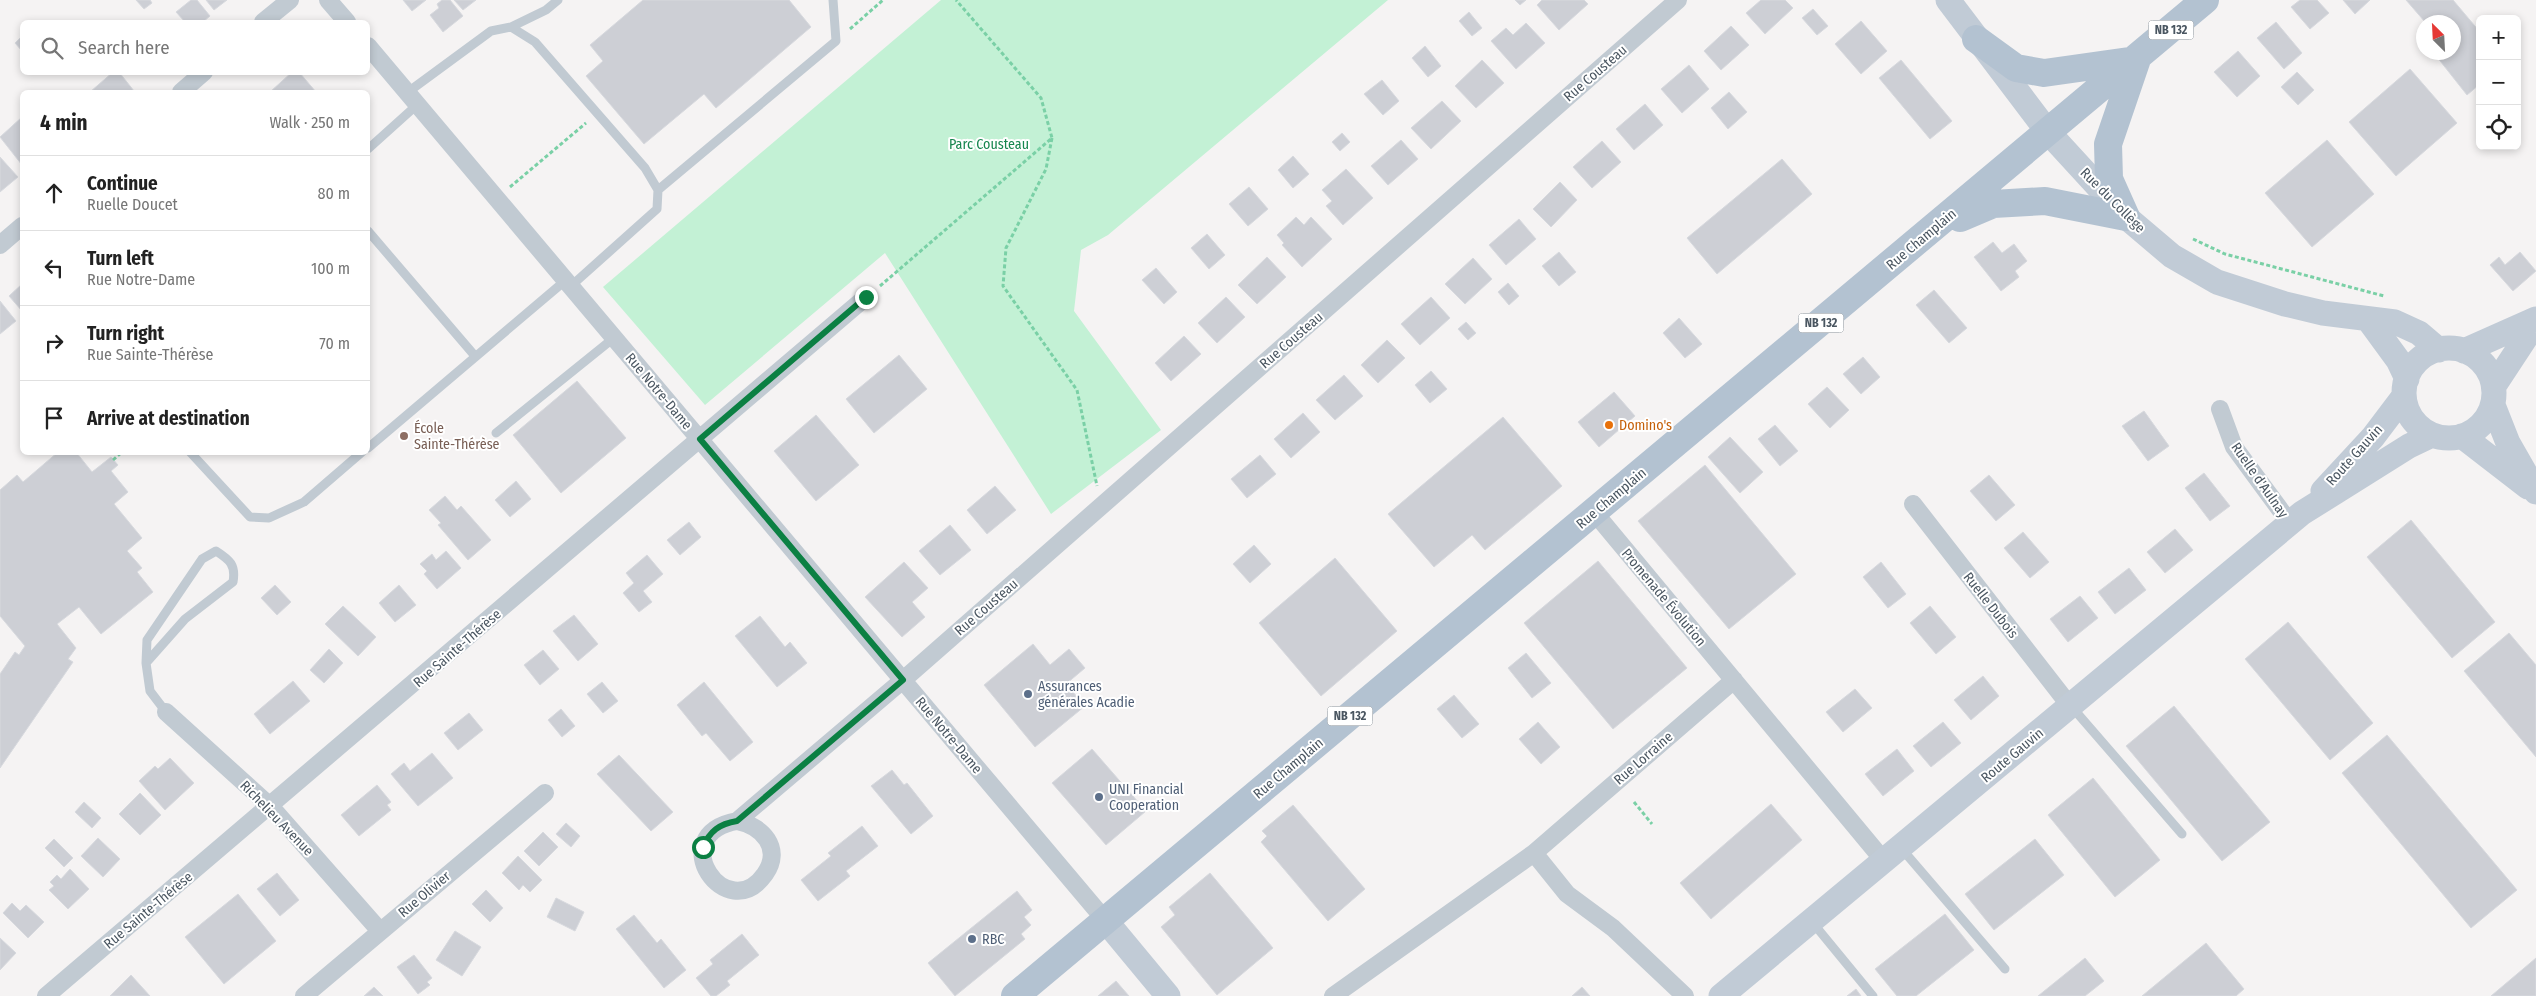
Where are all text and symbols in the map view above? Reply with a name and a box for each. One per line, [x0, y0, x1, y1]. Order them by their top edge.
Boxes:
north arrow [2416, 15, 2461, 60]
map controls [2476, 15, 2521, 150]
button: + [2476, 15, 2521, 60]
search box [20, 20, 370, 75]
road number: NB 132 [2148, 20, 2194, 40]
icon: search [38, 34, 66, 62]
text: Search here [78, 36, 170, 59]
street label: Rue Cousteau [1560, 41, 1630, 105]
button: − [2476, 60, 2521, 105]
button: locate [2476, 105, 2521, 150]
text: 4 min [40, 110, 88, 136]
text: Walk · 250 m [269, 113, 350, 132]
park label: Parc Cousteau [949, 136, 1029, 153]
street label: Rue du Collège [2077, 164, 2149, 236]
text: Continue [87, 172, 158, 195]
icon: ahead [40, 179, 68, 207]
text: 80 m [318, 184, 350, 203]
text: Ruelle Doucet [87, 195, 178, 214]
street label: Rue Champlain [1883, 205, 1960, 274]
text: Turn left [87, 247, 154, 270]
icon: left [40, 254, 68, 282]
text: 100 m [311, 259, 350, 278]
text: Rue Notre-Dame [87, 270, 195, 289]
route end [855, 286, 878, 309]
street label: Rue Cousteau [1256, 308, 1326, 372]
road number: NB 132 [1798, 314, 1844, 332]
text: Turn right [87, 322, 164, 345]
icon: right [40, 329, 68, 357]
text: 70 m [319, 334, 350, 353]
text: Rue Sainte-Thérèse [87, 345, 214, 364]
street label: Rue Notre-Dame [622, 350, 696, 433]
icon: arrive [40, 404, 68, 432]
text: Arrive at destination [87, 407, 250, 430]
place label: Domino's [1619, 417, 1672, 434]
place label: École Sainte-Thérèse [414, 419, 500, 453]
marker: Domino's [1603, 419, 1615, 431]
street label: Route Gauvin [2323, 421, 2386, 489]
marker: École Sainte-Thérèse [398, 430, 410, 442]
street label: Ruelle d'Aulnay [2227, 439, 2292, 522]
street label: Rue Champlain [1573, 464, 1650, 533]
street label: Promenade Évolution [1618, 544, 1710, 650]
street label: Ruelle Dubois [1960, 569, 2022, 642]
street label: Rue Cousteau [951, 575, 1021, 639]
street label: Rue Sainte-Thérèse [410, 606, 505, 691]
place label: Assurances générales Acadie [1038, 678, 1135, 711]
marker: Assurances générales Acadie [1022, 688, 1034, 700]
street label: Rue Notre-Dame [912, 694, 986, 777]
road number: NB 132 [1328, 706, 1372, 726]
street label: Route Gauvin [1978, 724, 2047, 786]
street label: Rue Lorraine [1610, 728, 1676, 789]
street label: Rue Champlain [1250, 734, 1327, 803]
street label: Richelieu Avenue [236, 777, 317, 860]
place label: UNI Financial Cooperation [1109, 781, 1184, 814]
marker: UNI Financial Cooperation [1093, 791, 1105, 803]
route start [692, 836, 715, 859]
street label: Rue Sainte-Thérèse [100, 868, 196, 952]
street label: Rue Olivier [395, 868, 454, 921]
place label: RBC [982, 931, 1004, 948]
marker: RBC [966, 933, 978, 945]

